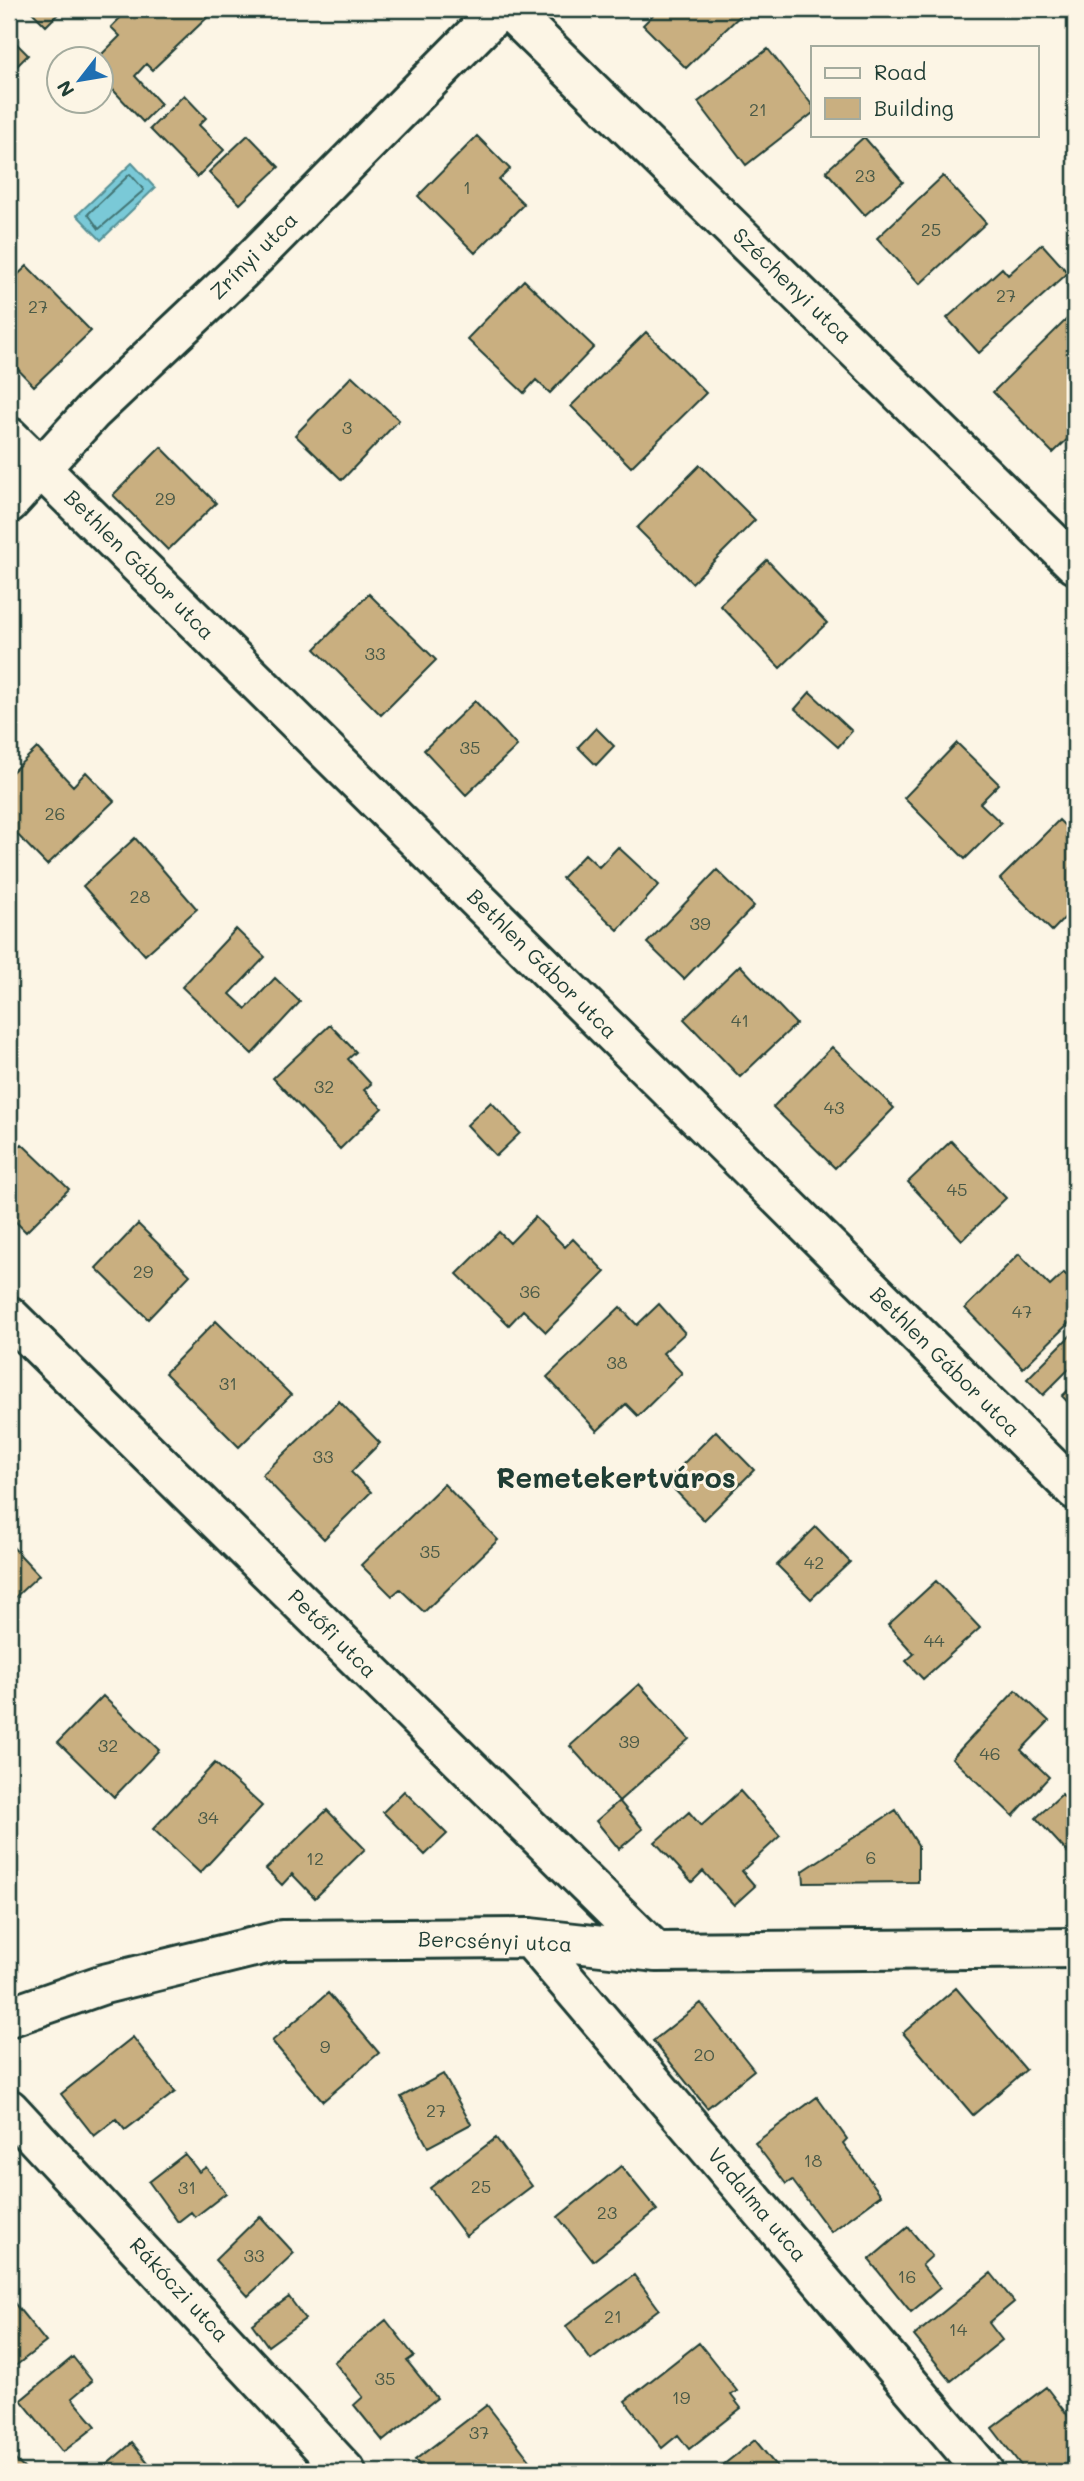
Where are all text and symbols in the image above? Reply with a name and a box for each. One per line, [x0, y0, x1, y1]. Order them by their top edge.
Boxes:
north arrow [46, 46, 116, 116]
legend [811, 46, 1038, 136]
text: Road [874, 58, 926, 85]
text: N [51, 76, 79, 102]
text: Building [874, 94, 954, 121]
house number: 21 [749, 97, 767, 121]
house number: 23 [855, 163, 875, 187]
house number: 1 [463, 175, 471, 199]
street label: Zrínyi utca [203, 205, 302, 304]
house number: 25 [921, 217, 941, 241]
street label: Széchenyi utca [728, 221, 858, 349]
house number: 27 [996, 283, 1016, 307]
house number: 27 [28, 294, 48, 318]
house number: 3 [342, 415, 352, 439]
street label: Bethlen Gábor utca [59, 483, 221, 645]
house number: 29 [155, 486, 176, 510]
house number: 33 [364, 641, 386, 665]
house number: 35 [459, 735, 481, 759]
house number: 26 [45, 801, 65, 825]
street label: Bethlen Gábor utca [462, 882, 624, 1044]
house number: 28 [130, 884, 151, 908]
house number: 39 [689, 911, 711, 935]
house number: 41 [731, 1008, 749, 1032]
house number: 32 [314, 1074, 334, 1098]
house number: 43 [823, 1095, 845, 1119]
house number: 45 [946, 1177, 968, 1201]
house number: 29 [133, 1259, 154, 1283]
house number: 36 [519, 1279, 541, 1303]
street label: Bethlen Gábor utca [865, 1280, 1027, 1442]
house number: 47 [1012, 1299, 1032, 1323]
house number: 38 [606, 1350, 628, 1374]
house number: 31 [219, 1371, 237, 1395]
house number: 33 [312, 1444, 334, 1468]
district label: Remetekertváros [496, 1459, 736, 1495]
house number: 35 [419, 1539, 441, 1563]
house number: 42 [804, 1550, 824, 1574]
street label: Petőfi utca [283, 1583, 383, 1683]
house number: 44 [923, 1628, 945, 1652]
house number: 39 [618, 1729, 640, 1753]
house number: 32 [98, 1733, 118, 1757]
house number: 46 [979, 1741, 1001, 1765]
house number: 34 [197, 1805, 219, 1829]
house number: 6 [866, 1845, 876, 1869]
house number: 12 [306, 1846, 324, 1870]
street label: Bercsényi utca [418, 1924, 573, 1957]
house number: 9 [320, 2034, 331, 2058]
house number: 20 [693, 2042, 715, 2066]
house number: 27 [426, 2098, 446, 2122]
street label: Vadalma utca [703, 2141, 814, 2267]
house number: 18 [804, 2148, 823, 2172]
house number: 25 [471, 2174, 491, 2198]
house number: 31 [178, 2175, 196, 2199]
house number: 23 [597, 2200, 617, 2224]
street label: Rákóczi utca [125, 2231, 235, 2347]
house number: 33 [243, 2243, 265, 2267]
house number: 16 [898, 2264, 916, 2288]
house number: 21 [604, 2304, 622, 2328]
house number: 14 [949, 2317, 968, 2341]
house number: 35 [374, 2366, 396, 2390]
house number: 19 [672, 2385, 691, 2409]
house number: 37 [469, 2420, 489, 2444]

